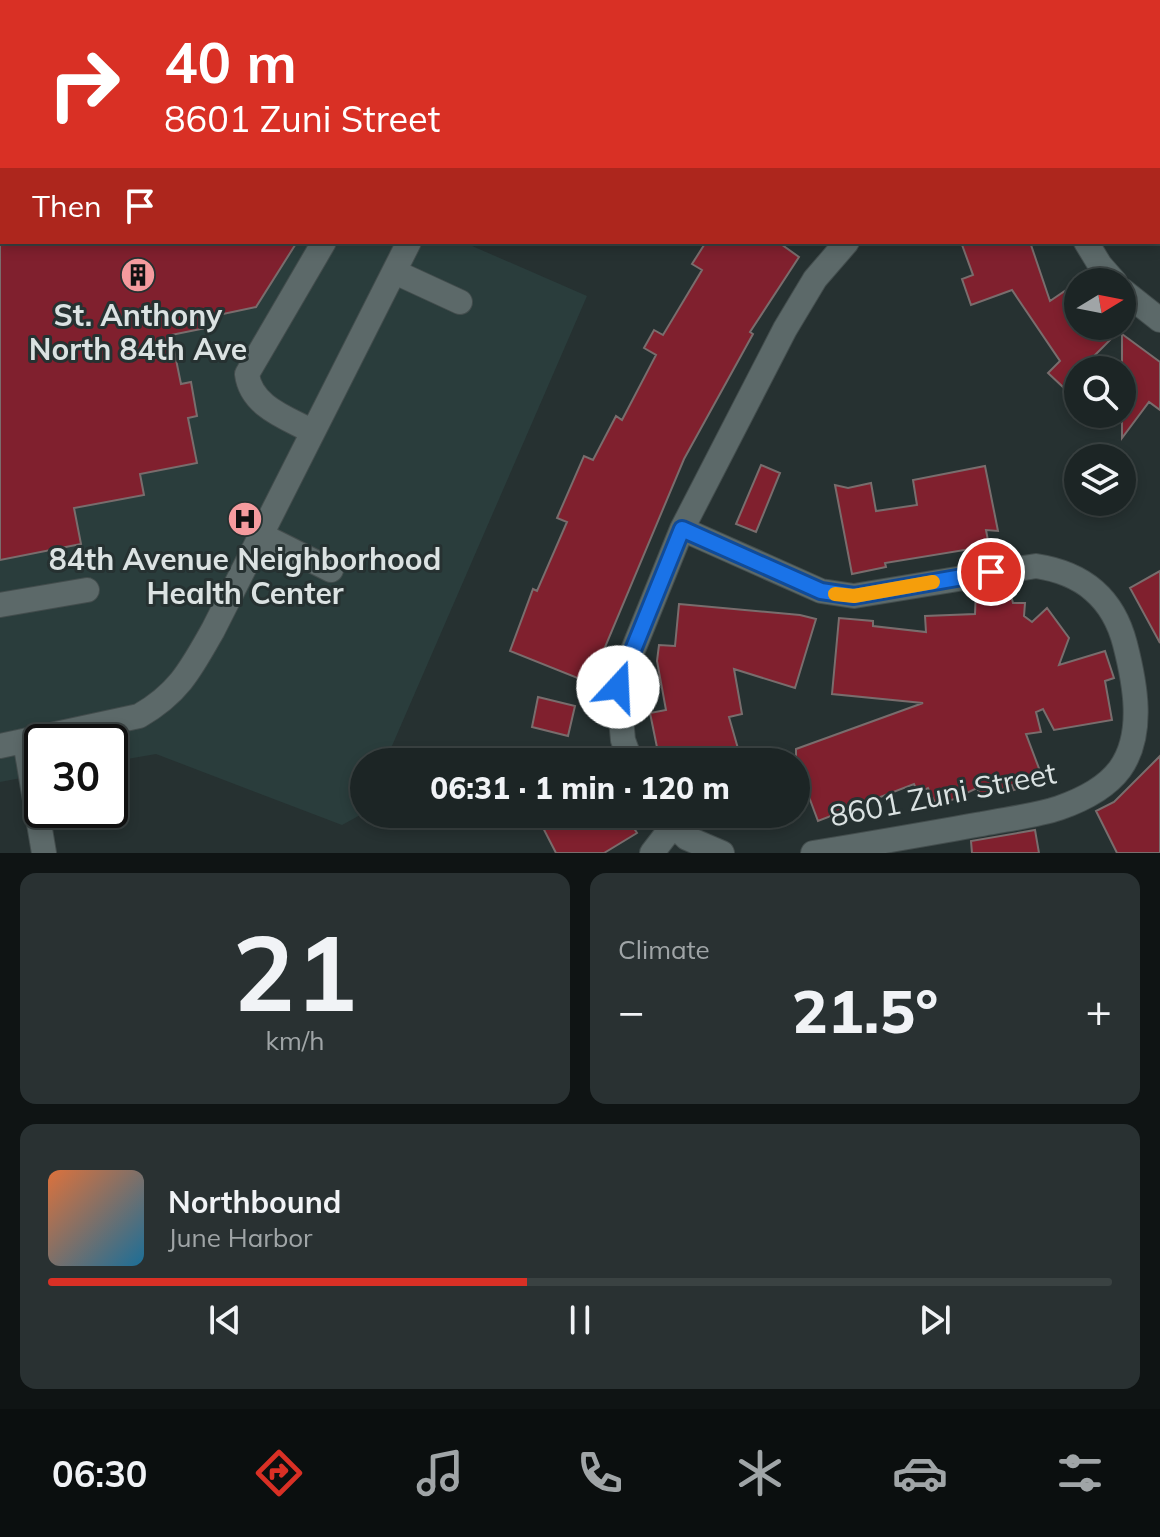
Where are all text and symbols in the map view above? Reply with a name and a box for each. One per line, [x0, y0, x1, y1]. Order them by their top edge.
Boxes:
text: 40 m [164, 27, 297, 97]
icon: right [32, 32, 136, 136]
text: 8601 Zuni Street [164, 96, 440, 141]
icon: arrive [118, 184, 162, 228]
text: Then [32, 187, 102, 225]
building icon: St. Anthony North 84th Ave [119, 256, 157, 294]
north arrow [1064, 268, 1136, 340]
map controls [1064, 268, 1136, 516]
place label: St. Anthony North 84th Ave [29, 296, 247, 368]
button: search [1064, 356, 1136, 428]
button: layers [1064, 444, 1136, 516]
hospital icon: 84th Avenue Neighborhood Health Center [226, 500, 264, 538]
pin [957, 538, 1025, 606]
place label: 84th Avenue Neighborhood Health Center [49, 540, 441, 612]
icon: arrive [969, 550, 1013, 594]
position arrow [576, 645, 660, 729]
speed limit sign: 30 [24, 724, 128, 828]
street label: 8601 Zuni Street [826, 753, 1059, 835]
text: 06:31 · 1 min · 120 m [430, 769, 730, 807]
text: 21 [233, 906, 357, 1037]
text: Climate [618, 933, 710, 966]
text: 21.5° [792, 973, 938, 1048]
text: − [618, 983, 644, 1038]
text: + [1086, 983, 1112, 1038]
text: km/h [266, 1024, 324, 1057]
text: Northbound [168, 1183, 341, 1221]
text: June Harbor [168, 1221, 313, 1254]
icon: previous [203, 1298, 247, 1342]
icon: pause [558, 1298, 602, 1342]
icon: next [913, 1298, 957, 1342]
icon: directions [251, 1445, 307, 1501]
icon: music [412, 1445, 468, 1501]
icon: phone [572, 1445, 628, 1501]
icon: climate [732, 1445, 788, 1501]
icon: car [892, 1445, 948, 1501]
icon: filters [1052, 1445, 1108, 1501]
text: 06:30 [52, 1451, 147, 1496]

